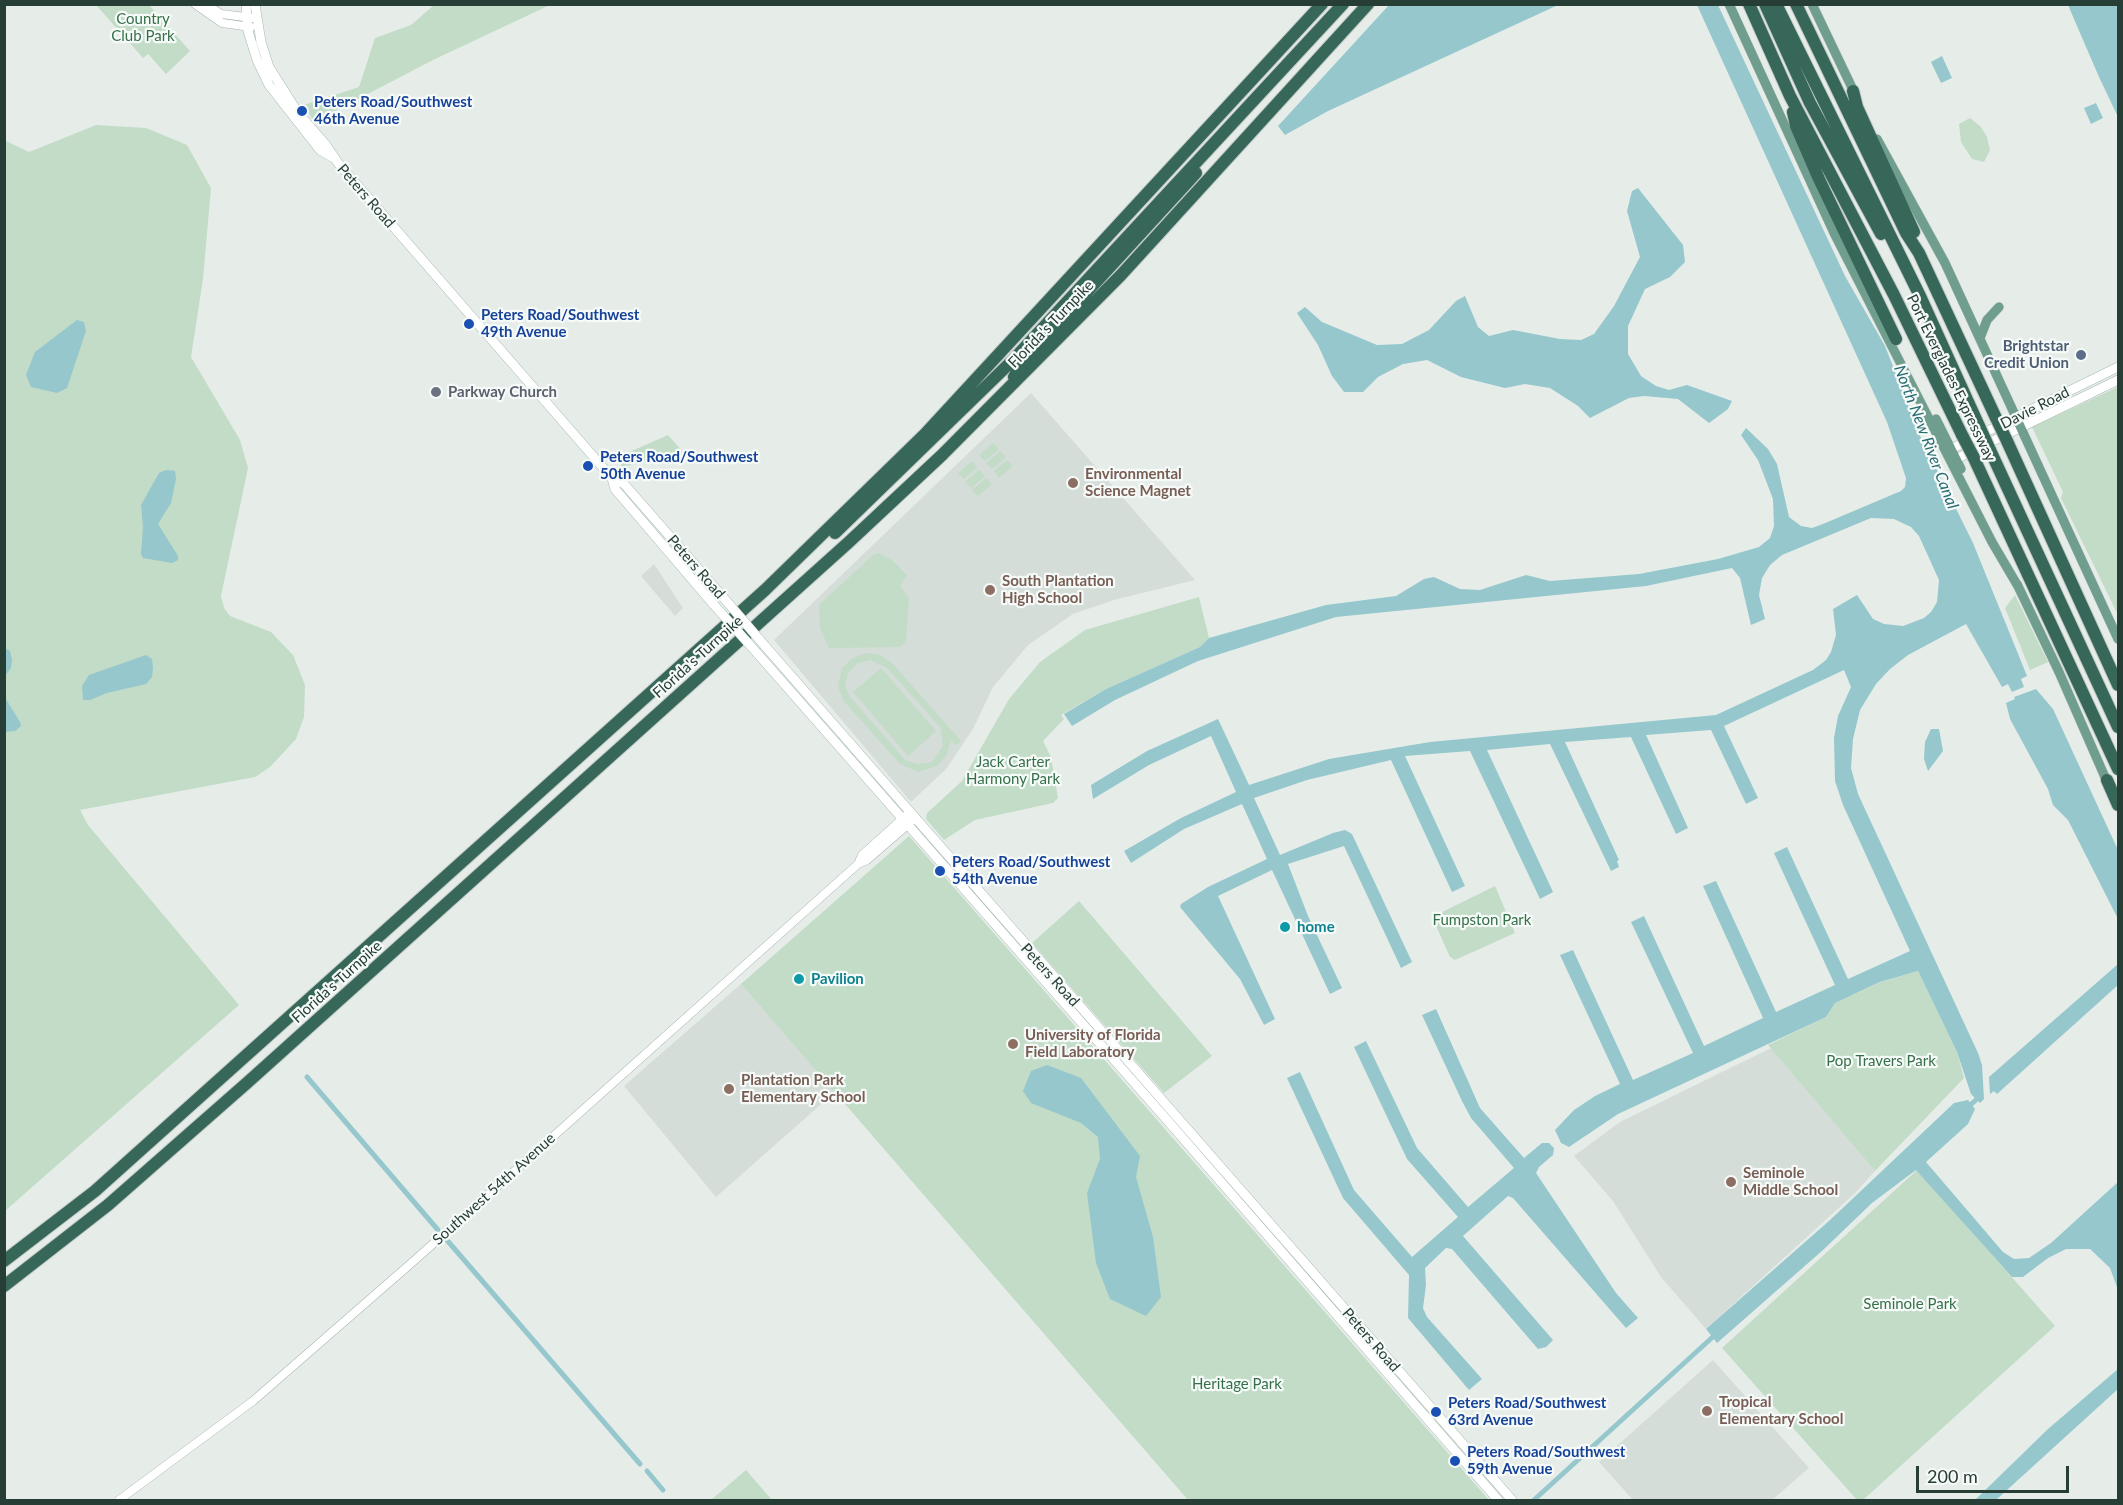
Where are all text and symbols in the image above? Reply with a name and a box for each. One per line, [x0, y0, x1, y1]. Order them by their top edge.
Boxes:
park label: Country Club Park [111, 10, 175, 45]
place label: Peters Road/Southwest 46th Avenue [314, 93, 472, 128]
marker: Peters Road/Southwest 46th Avenue [295, 104, 309, 118]
street label: Peters Road [333, 160, 399, 232]
street label: Florida's Turnpike [1005, 276, 1097, 372]
street label: Port Everglades Expressway [1903, 292, 1999, 464]
place label: Peters Road/Southwest 49th Avenue [481, 306, 639, 341]
marker: Peters Road/Southwest 49th Avenue [462, 317, 476, 331]
place label: Brightstar Credit Union [1984, 337, 2069, 372]
marker: Brightstar Credit Union [2074, 348, 2088, 362]
water label: North New River Canal [1890, 362, 1962, 512]
place label: Parkway Church [448, 383, 557, 401]
street label: Davie Road [1998, 383, 2072, 433]
marker: Parkway Church [429, 385, 443, 399]
place label: Peters Road/Southwest 50th Avenue [600, 448, 758, 483]
marker: Peters Road/Southwest 50th Avenue [581, 459, 595, 473]
place label: Environmental Science Magnet [1085, 465, 1191, 500]
marker: Environmental Science Magnet [1066, 476, 1080, 490]
street label: Peters Road [663, 531, 729, 603]
place label: South Plantation High School [1002, 572, 1114, 607]
marker: South Plantation High School [983, 583, 997, 597]
street label: Florida's Turnpike [649, 612, 747, 702]
park label: Jack Carter Harmony Park [966, 753, 1060, 788]
place label: Peters Road/Southwest 54th Avenue [952, 853, 1110, 888]
marker: Peters Road/Southwest 54th Avenue [933, 864, 947, 878]
park label: Fumpston Park [1433, 911, 1531, 929]
place label: home [1297, 918, 1335, 936]
marker: home [1278, 920, 1292, 934]
street label: Florida's Turnpike [288, 937, 386, 1027]
street label: Peters Road [1017, 940, 1083, 1010]
place label: Pavilion [811, 970, 864, 988]
marker: Pavilion [792, 972, 806, 986]
place label: University of Florida Field Laboratory [1025, 1026, 1161, 1061]
marker: University of Florida Field Laboratory [1006, 1037, 1020, 1051]
park label: Pop Travers Park [1826, 1052, 1936, 1070]
place label: Plantation Park Elementary School [741, 1071, 865, 1106]
marker: Plantation Park Elementary School [722, 1082, 736, 1096]
street label: Southwest 54th Avenue [429, 1129, 559, 1249]
place label: Seminole Middle School [1743, 1164, 1838, 1199]
marker: Seminole Middle School [1724, 1175, 1738, 1189]
park label: Seminole Park [1863, 1295, 1957, 1313]
street label: Peters Road [1338, 1304, 1404, 1376]
park label: Heritage Park [1192, 1375, 1282, 1393]
place label: Tropical Elementary School [1719, 1393, 1843, 1428]
place label: Peters Road/Southwest 63rd Avenue [1448, 1394, 1606, 1429]
marker: Tropical Elementary School [1700, 1404, 1714, 1418]
marker: Peters Road/Southwest 63rd Avenue [1429, 1405, 1443, 1419]
place label: Peters Road/Southwest 59th Avenue [1467, 1443, 1625, 1478]
marker: Peters Road/Southwest 59th Avenue [1448, 1454, 1462, 1468]
scale bar [1919, 1454, 2072, 1492]
text: 200 m [1927, 1465, 1978, 1487]

